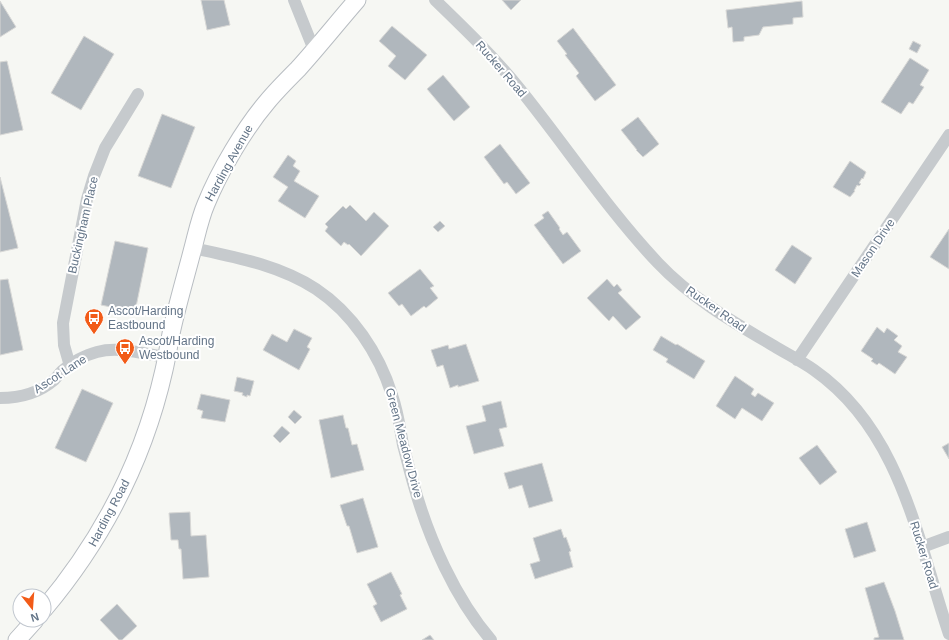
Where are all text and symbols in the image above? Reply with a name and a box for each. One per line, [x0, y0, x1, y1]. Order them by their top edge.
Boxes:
street label: Rucker Road [473, 38, 529, 100]
street label: Harding Avenue [202, 122, 256, 204]
street label: Buckingham Place [65, 175, 101, 275]
street label: Mason Drive [848, 216, 898, 280]
street label: Rucker Road [683, 283, 749, 335]
place label: Ascot/Harding Eastbound [108, 304, 183, 332]
bus stop icon: Ascot/Harding Eastbound [83, 307, 105, 335]
place label: Ascot/Harding Westbound [139, 334, 214, 362]
bus stop icon: Ascot/Harding Westbound [114, 337, 136, 365]
street label: Ascot Lane [31, 352, 89, 396]
street label: Green Meadow Drive [383, 386, 426, 500]
street label: Harding Road [85, 477, 133, 549]
street label: Rucker Road [907, 519, 941, 591]
north arrow [12, 588, 52, 628]
text: N [29, 611, 40, 624]

